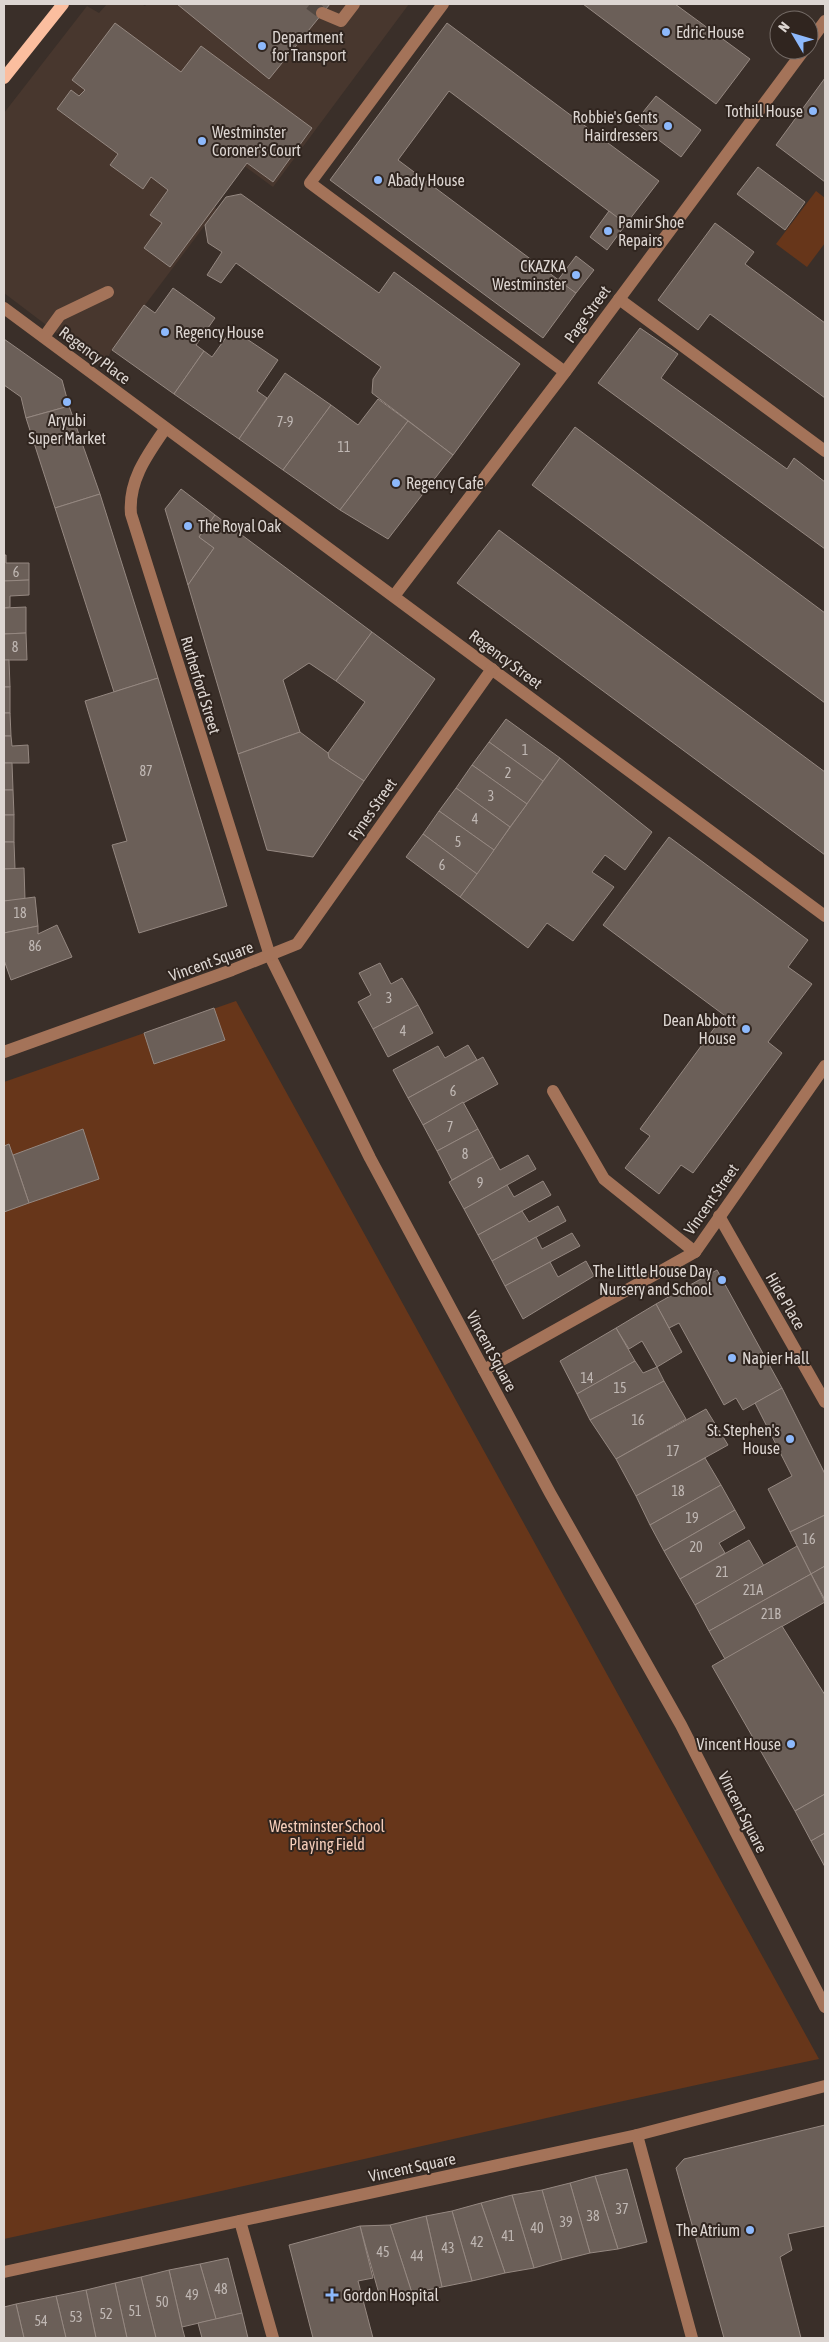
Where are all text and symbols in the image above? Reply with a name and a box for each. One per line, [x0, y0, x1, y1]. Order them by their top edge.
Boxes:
north arrow [769, 10, 819, 60]
text: N [775, 19, 793, 35]
place label: Edric House [676, 23, 744, 41]
marker: Edric House [660, 26, 672, 38]
place label: Department for Transport [272, 28, 347, 65]
marker: Department for Transport [256, 40, 268, 52]
place label: Tothill House [725, 102, 803, 120]
marker: Tothill House [807, 105, 819, 117]
place label: Robbie's Gents Hairdressers [573, 108, 658, 144]
marker: Robbie's Gents Hairdressers [662, 120, 674, 132]
place label: Westminster Coroner's Court [212, 123, 301, 159]
marker: Westminster Coroner's Court [196, 135, 208, 147]
place label: Abady House [388, 171, 465, 190]
marker: Abady House [372, 174, 384, 186]
place label: Pamir Shoe Repairs [618, 213, 684, 250]
marker: Pamir Shoe Repairs [602, 225, 614, 237]
place label: CKAZKA Westminster [492, 257, 566, 293]
marker: CKAZKA Westminster [570, 269, 582, 281]
street label: Page Street [560, 282, 615, 347]
street label: Regency Place [55, 322, 134, 388]
place label: Regency House [175, 323, 264, 342]
marker: Regency House [159, 326, 171, 338]
marker: Aryubi Super Market [61, 396, 73, 408]
place label: Aryubi Super Market [28, 411, 106, 448]
house number: 7-9 [277, 414, 293, 430]
house number: 11 [337, 439, 351, 455]
place label: Regency Cafe [406, 474, 484, 493]
marker: Regency Cafe [390, 477, 402, 489]
place label: The Royal Oak [198, 517, 281, 536]
marker: The Royal Oak [182, 520, 194, 532]
house number: 6 [13, 564, 20, 580]
street label: Regency Street [465, 626, 546, 693]
street label: Rutherford Street [178, 634, 225, 737]
house number: 8 [12, 639, 19, 655]
house number: 1 [522, 742, 528, 758]
house number: 87 [139, 763, 153, 779]
house number: 2 [505, 765, 511, 781]
street label: Fynes Street [344, 774, 401, 844]
house number: 3 [488, 788, 494, 804]
house number: 4 [472, 811, 479, 827]
house number: 5 [455, 834, 461, 850]
house number: 6 [439, 857, 446, 873]
house number: 18 [13, 905, 27, 921]
street label: Vincent Square [166, 937, 256, 986]
house number: 86 [28, 938, 42, 954]
house number: 3 [386, 990, 392, 1006]
place label: Dean Abbott House [663, 1011, 736, 1047]
house number: 4 [400, 1023, 407, 1039]
marker: Dean Abbott House [740, 1023, 752, 1035]
house number: 6 [450, 1083, 457, 1099]
house number: 7 [447, 1119, 453, 1135]
house number: 8 [462, 1146, 469, 1162]
street label: Vincent Street [680, 1160, 742, 1238]
house number: 9 [477, 1175, 483, 1191]
place label: The Little House Day Nursery and School [593, 1262, 713, 1299]
street label: Hide Place [763, 1269, 809, 1333]
marker: The Little House Day Nursery and School [716, 1274, 728, 1286]
street label: Vincent Square [462, 1308, 521, 1395]
place label: Napier Hall [742, 1349, 810, 1368]
marker: Napier Hall [726, 1352, 738, 1364]
house number: 14 [580, 1370, 594, 1386]
house number: 15 [613, 1380, 627, 1396]
house number: 16 [631, 1412, 645, 1428]
place label: St. Stephen's House [707, 1421, 780, 1457]
marker: St. Stephen's House [784, 1433, 796, 1445]
house number: 17 [666, 1443, 680, 1459]
house number: 18 [671, 1483, 685, 1499]
house number: 19 [685, 1510, 699, 1526]
house number: 16 [802, 1531, 816, 1547]
house number: 20 [689, 1539, 703, 1555]
house number: 21 [715, 1564, 729, 1580]
house number: 21A [743, 1582, 763, 1598]
house number: 21B [761, 1606, 781, 1622]
place label: Vincent House [697, 1735, 781, 1753]
marker: Vincent House [785, 1738, 797, 1750]
street label: Vincent Square [714, 1768, 771, 1856]
park label: Westminster School Playing Field [269, 1817, 386, 1854]
street label: Vincent Square [367, 2149, 457, 2186]
house number: 37 [615, 2201, 629, 2217]
house number: 38 [586, 2208, 600, 2224]
house number: 39 [559, 2214, 573, 2230]
house number: 40 [530, 2220, 544, 2236]
place label: The Atrium [676, 2221, 740, 2239]
marker: The Atrium [744, 2224, 756, 2236]
house number: 41 [501, 2228, 515, 2244]
house number: 42 [470, 2234, 484, 2250]
house number: 43 [441, 2240, 455, 2256]
house number: 45 [376, 2244, 390, 2260]
house number: 44 [410, 2248, 424, 2264]
house number: 48 [214, 2281, 228, 2297]
place label: Gordon Hospital [343, 2286, 440, 2305]
house number: 49 [185, 2287, 199, 2303]
marker: Gordon Hospital [325, 2288, 339, 2302]
house number: 50 [155, 2294, 169, 2310]
house number: 51 [128, 2303, 142, 2319]
house number: 52 [99, 2306, 113, 2322]
house number: 53 [69, 2309, 83, 2325]
house number: 54 [34, 2313, 48, 2329]

